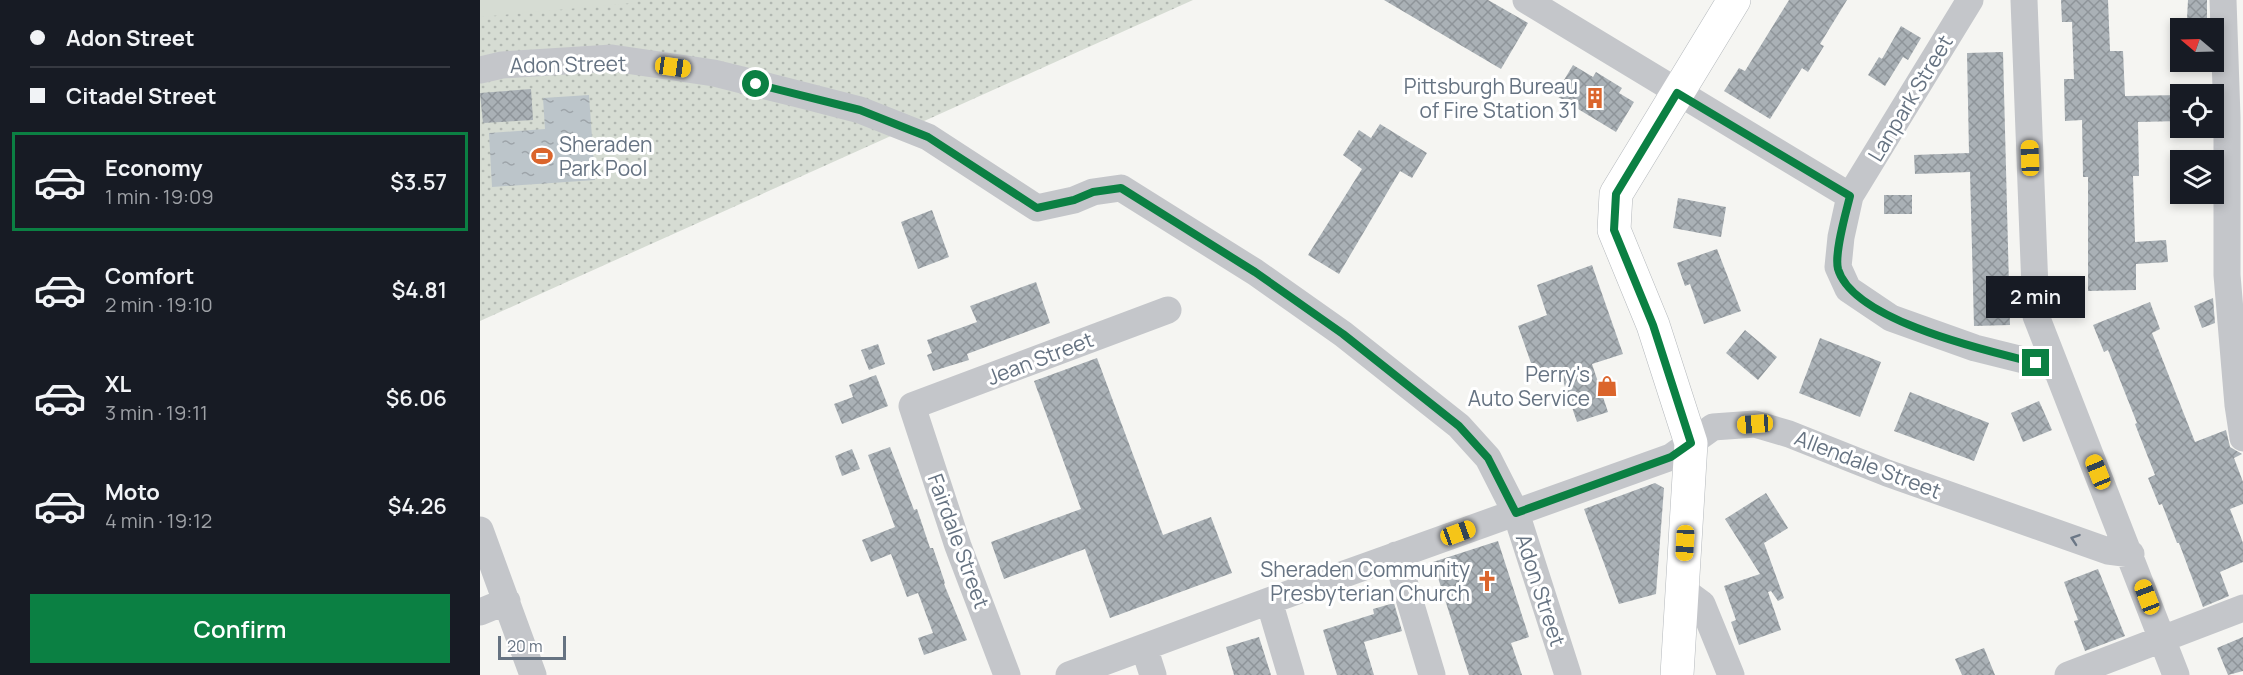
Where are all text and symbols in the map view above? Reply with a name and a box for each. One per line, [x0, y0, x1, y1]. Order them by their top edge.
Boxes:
north arrow [2170, 18, 2224, 72]
map controls [2170, 18, 2224, 204]
text: Adon Street [66, 23, 195, 53]
street label: Lanpark Street [1861, 30, 1959, 166]
street label: Adon Street [509, 49, 627, 79]
car [654, 56, 692, 78]
route start [742, 70, 769, 97]
place label: Pittsburgh Bureau of Fire Station 31 [1404, 72, 1578, 124]
text: Citadel Street [66, 81, 217, 111]
button: locate [2170, 84, 2224, 138]
building icon: Pittsburgh Bureau of Fire Station 31 [1583, 86, 1607, 110]
place label: Sheraden Park Pool [559, 130, 652, 182]
car [2020, 140, 2040, 176]
sports icon: Sheraden Park Pool [530, 144, 554, 168]
button: layers [2170, 150, 2224, 204]
text: Economy [105, 153, 203, 183]
icon: car [33, 155, 87, 209]
text: $3.57 [390, 167, 447, 197]
text: 1 min · 19:09 [105, 183, 214, 210]
text: Comfort [105, 261, 194, 291]
icon: car [33, 263, 87, 317]
text: $4.81 [392, 275, 447, 305]
callout: 2 min [1986, 276, 2086, 318]
text: 2 min [2010, 283, 2061, 310]
text: 2 min · 19:10 [105, 291, 213, 318]
street label: Jean Street [983, 325, 1097, 391]
route end [2022, 349, 2049, 376]
place label: Perry's Auto Service [1468, 360, 1590, 412]
text: XL [105, 369, 131, 399]
icon: car [33, 371, 87, 425]
shop icon: Perry's Auto Service [1595, 374, 1619, 398]
text: $6.06 [386, 383, 447, 413]
text: 3 min · 19:11 [105, 399, 208, 426]
car [1736, 414, 1774, 434]
street label: Allendale Street [1791, 423, 1945, 505]
car [2083, 452, 2113, 492]
street label: Fairdale Street [922, 470, 996, 612]
text: Moto [105, 477, 160, 507]
icon: car [33, 479, 87, 533]
text: $4.26 [388, 491, 447, 521]
text: 4 min · 19:12 [105, 507, 212, 534]
car [1438, 518, 1478, 548]
car [1675, 525, 1695, 561]
street label: Adon Street [1510, 530, 1572, 650]
one-way arrow [2070, 533, 2080, 546]
place label: Sheraden Community Presbyterian Church [1260, 555, 1470, 607]
church icon: Sheraden Community Presbyterian Church [1475, 569, 1499, 593]
car [2132, 577, 2162, 617]
button: Confirm [30, 594, 450, 663]
scale bar [498, 633, 566, 660]
text: 20 m [507, 635, 543, 657]

